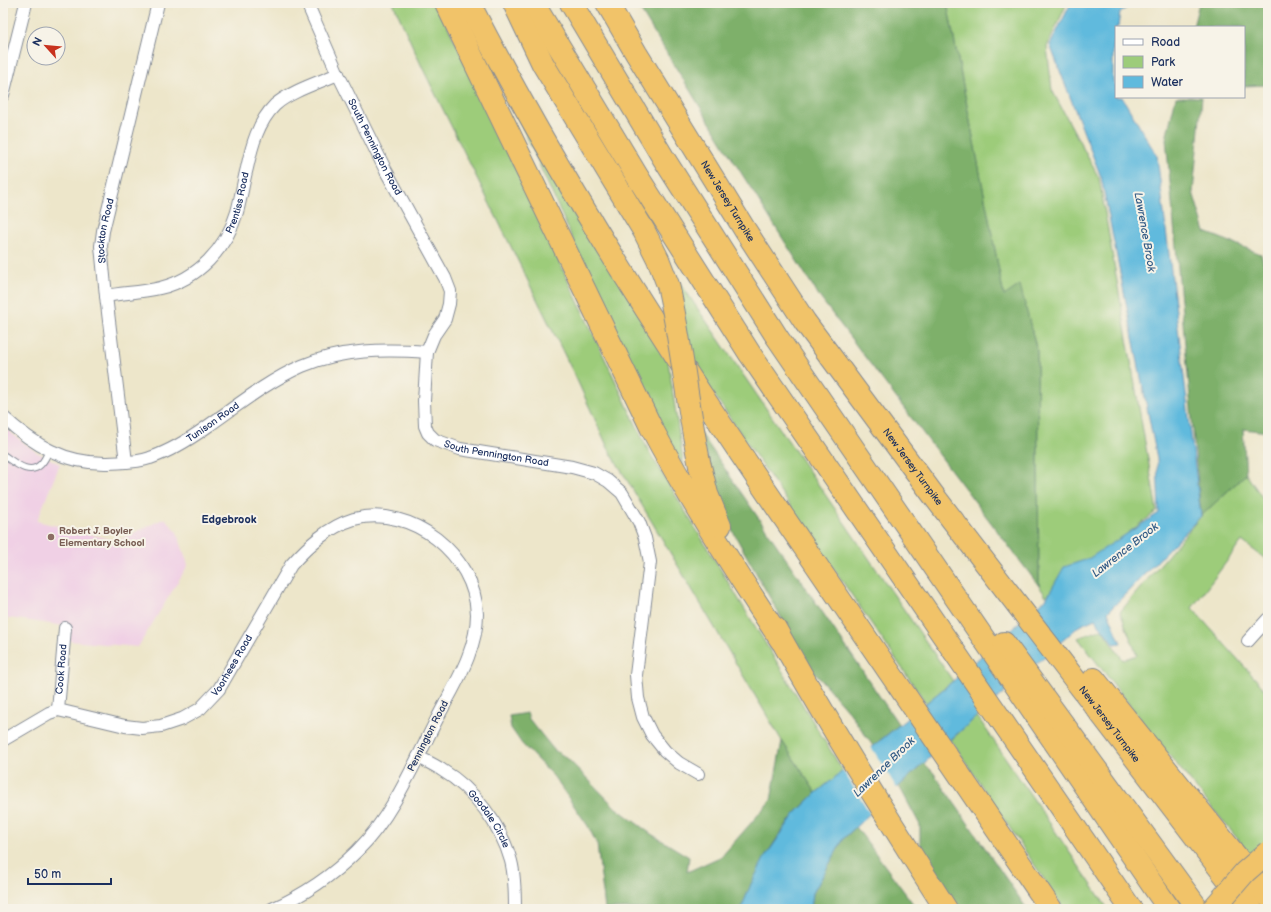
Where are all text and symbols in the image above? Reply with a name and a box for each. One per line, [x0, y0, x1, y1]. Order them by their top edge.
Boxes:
north arrow [26, 26, 66, 66]
legend [1115, 26, 1245, 98]
text: N [30, 35, 45, 48]
text: Road [1151, 35, 1180, 50]
text: Park [1151, 55, 1175, 70]
text: Water [1151, 75, 1183, 90]
street label: South Pennington Road [345, 97, 404, 197]
street label: New Jersey Turnpike [698, 159, 757, 244]
street label: Prentiss Road [223, 171, 252, 236]
water label: Lawrence Brook [1132, 191, 1159, 273]
street label: Stockton Road [95, 197, 117, 264]
street label: Tunison Road [184, 399, 242, 445]
street label: New Jersey Turnpike [880, 426, 945, 508]
street label: South Pennington Road [442, 438, 550, 469]
district label: Edgebrook [202, 513, 257, 526]
water label: Lawrence Brook [1089, 520, 1161, 580]
place label: Robert J. Boyler Elementary School [59, 525, 145, 549]
marker: Robert J. Boyler Elementary School [46, 532, 56, 542]
street label: Voorhees Road [209, 632, 255, 699]
street label: Cook Road [53, 643, 70, 695]
street label: New Jersey Turnpike [1076, 684, 1142, 765]
street label: Pennington Road [405, 698, 451, 773]
water label: Lawrence Brook [850, 734, 918, 800]
street label: Goodale Circle [465, 787, 512, 850]
scale bar [28, 860, 111, 886]
text: 50 m [34, 867, 61, 882]

